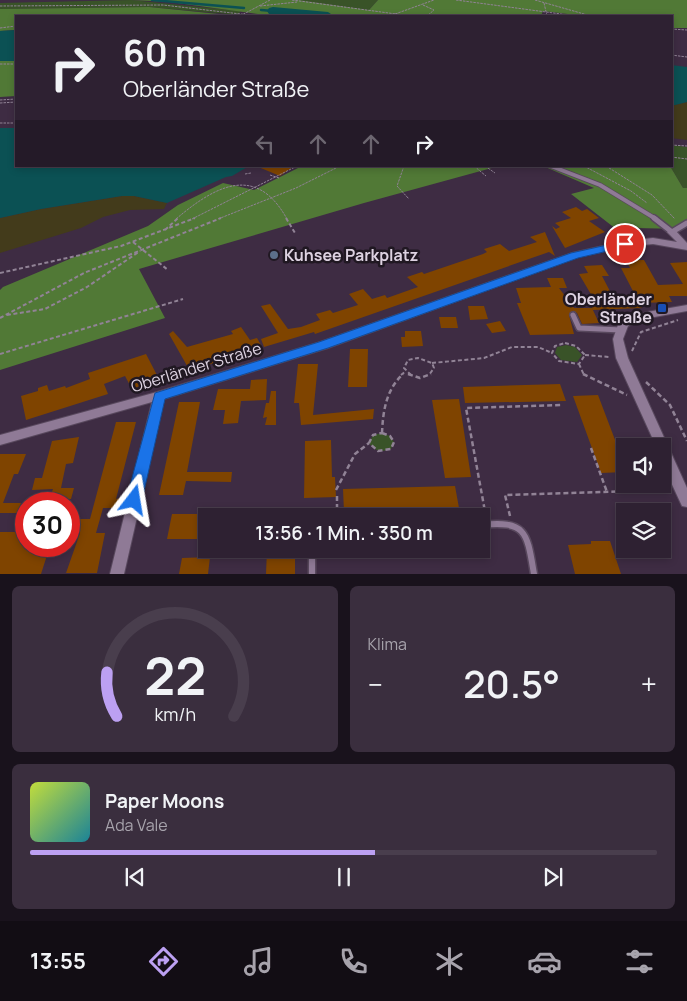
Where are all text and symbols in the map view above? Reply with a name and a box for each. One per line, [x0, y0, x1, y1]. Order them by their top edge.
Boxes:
text: 60 m [123, 29, 206, 77]
icon: right [40, 35, 105, 100]
text: Oberländer Straße [123, 74, 309, 104]
icon: left [251, 130, 279, 158]
icon: ahead [304, 130, 332, 158]
icon: ahead [357, 130, 385, 158]
icon: right [410, 130, 438, 158]
pin [604, 223, 646, 265]
icon: arrive [611, 230, 639, 258]
place label: Kuhsee Parkplatz [284, 244, 418, 266]
marker: Kuhsee Parkplatz [268, 249, 280, 261]
place label: Oberländer Straße [565, 288, 652, 328]
marker: Oberländer Straße [656, 302, 668, 314]
street label: Oberländer Straße [128, 337, 264, 397]
map controls [616, 438, 671, 558]
button: sound [616, 438, 671, 493]
position arrow [107, 473, 159, 525]
speed limit sign: 30 [15, 492, 80, 557]
button: layers [616, 503, 671, 558]
text: 13:56 · 1 Min. · 350 m [255, 520, 433, 546]
text: Klima [368, 633, 407, 655]
text: 22 [144, 640, 206, 711]
text: 20.5° [463, 657, 560, 709]
text: − [368, 665, 383, 703]
text: + [641, 665, 657, 703]
text: km/h [154, 702, 196, 726]
text: Paper Moons [105, 788, 224, 814]
text: Ada Vale [105, 814, 168, 836]
icon: previous [121, 863, 149, 891]
icon: pause [330, 863, 358, 891]
icon: next [539, 863, 567, 891]
icon: directions [146, 944, 181, 979]
icon: music [241, 944, 276, 979]
icon: phone [336, 944, 371, 979]
icon: climate [432, 944, 467, 979]
icon: car [527, 944, 562, 979]
icon: filters [622, 944, 657, 979]
text: 13:55 [30, 946, 86, 976]

